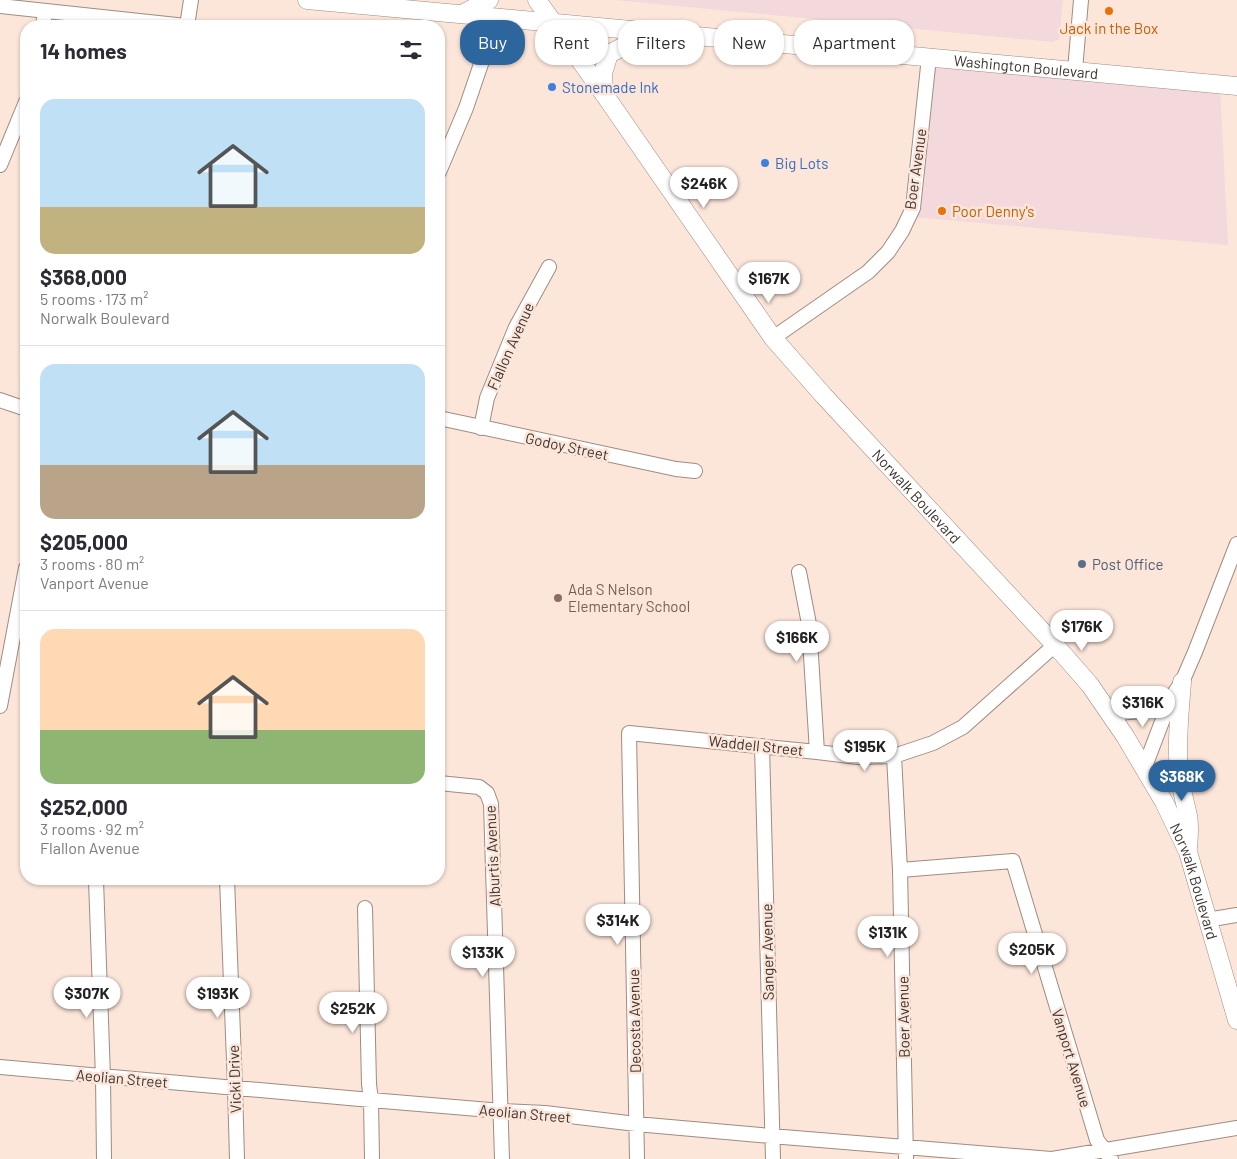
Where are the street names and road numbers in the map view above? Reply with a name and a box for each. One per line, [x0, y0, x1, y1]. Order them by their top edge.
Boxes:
street label: Washington Boulevard [953, 51, 1099, 82]
street label: Boer Avenue [900, 127, 930, 211]
street label: Flallon Avenue [483, 300, 537, 392]
street label: Godoy Street [524, 428, 610, 464]
street label: Norwalk Boulevard [869, 445, 965, 547]
street label: Waddell Street [708, 731, 804, 759]
street label: Alburtis Avenue [480, 805, 504, 907]
street label: Norwalk Boulevard [1166, 820, 1222, 941]
street label: Sanger Avenue [757, 904, 777, 1000]
street label: Decosta Avenue [624, 969, 644, 1073]
street label: Boer Avenue [893, 976, 913, 1058]
street label: Vanport Avenue [1048, 1007, 1096, 1109]
street label: Vicki Drive [224, 1045, 244, 1113]
street label: Aeolian Street [75, 1065, 169, 1091]
street label: Aeolian Street [478, 1100, 572, 1126]

